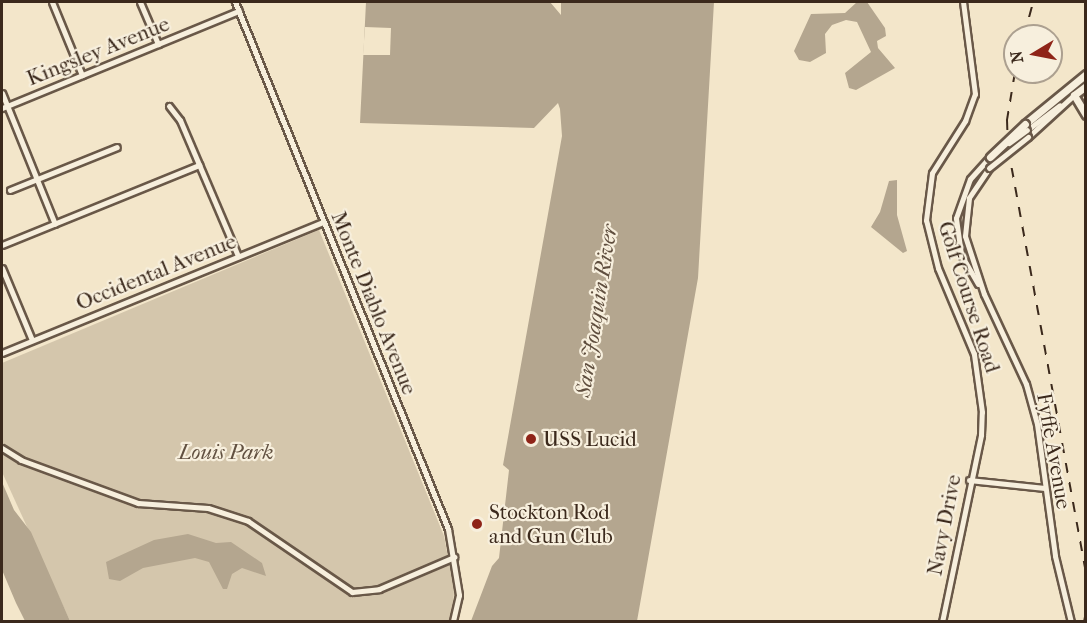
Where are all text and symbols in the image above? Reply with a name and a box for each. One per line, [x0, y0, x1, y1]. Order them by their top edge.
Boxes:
street label: Kingsley Avenue [23, 11, 173, 91]
north arrow [1003, 24, 1063, 84]
text: N [1006, 49, 1027, 65]
street label: Monte Diablo Avenue [326, 208, 422, 398]
street label: Golf Course Road [933, 218, 1005, 376]
water label: San Joaquin River [570, 223, 624, 399]
street label: Occidental Avenue [72, 228, 240, 316]
street label: Fyffe Avenue [1031, 391, 1077, 511]
place label: USS Lucid [543, 426, 637, 452]
marker: USS Lucid [524, 432, 538, 446]
park label: Louis Park [178, 439, 274, 465]
street label: Navy Drive [922, 472, 966, 578]
place label: Stockton Rod and Gun Club [489, 499, 613, 549]
marker: Stockton Rod and Gun Club [470, 517, 484, 531]

